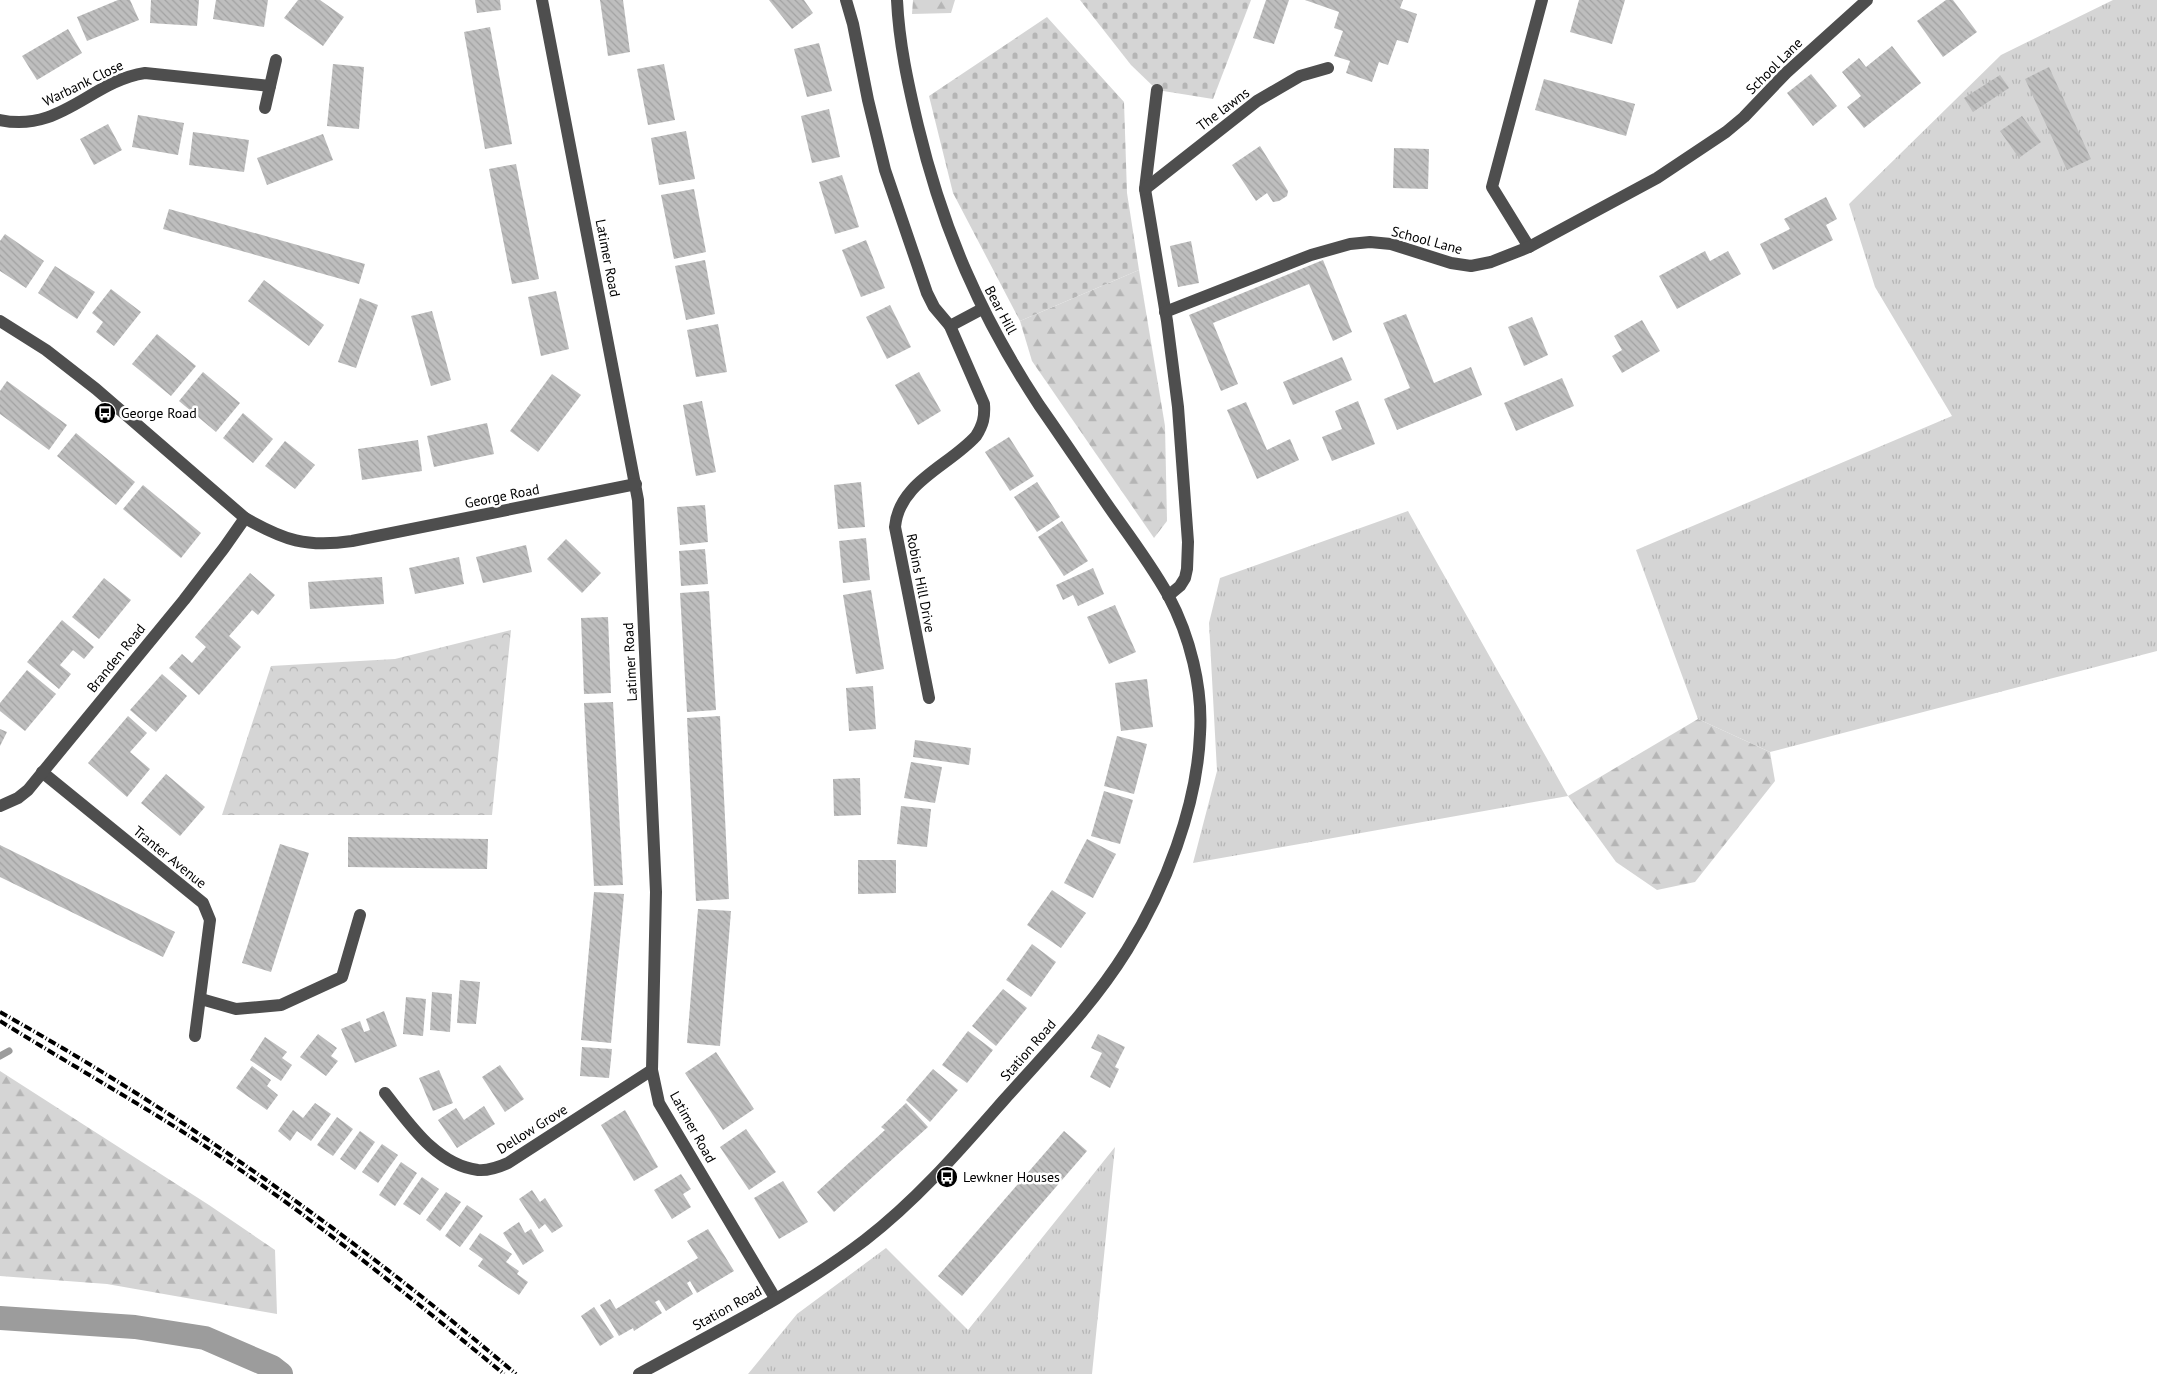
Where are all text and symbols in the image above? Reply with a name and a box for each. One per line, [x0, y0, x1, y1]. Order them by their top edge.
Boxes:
street label: School Lane [1742, 34, 1806, 98]
street label: Warbank Close [40, 56, 126, 110]
street label: The lawns [1193, 83, 1253, 135]
street label: Latimer Road [592, 217, 624, 299]
street label: School Lane [1389, 222, 1465, 258]
street label: Bear Hill [981, 283, 1021, 337]
bus stop icon: George Road [93, 401, 117, 425]
place label: George Road [121, 404, 197, 422]
street label: George Road [463, 480, 541, 512]
street label: Robins Hill Drive [903, 532, 939, 634]
street label: Branden Road [83, 620, 149, 696]
street label: Latimer Road [619, 622, 641, 702]
street label: Tranter Avenue [130, 822, 210, 892]
street label: Station Road [996, 1015, 1060, 1085]
street label: Latimer Road [666, 1088, 720, 1166]
street label: Dellow Grove [493, 1100, 571, 1158]
bus stop icon: Lewkner Houses [935, 1165, 959, 1189]
place label: Lewkner Houses [963, 1168, 1060, 1186]
street label: Station Road [689, 1282, 765, 1334]

